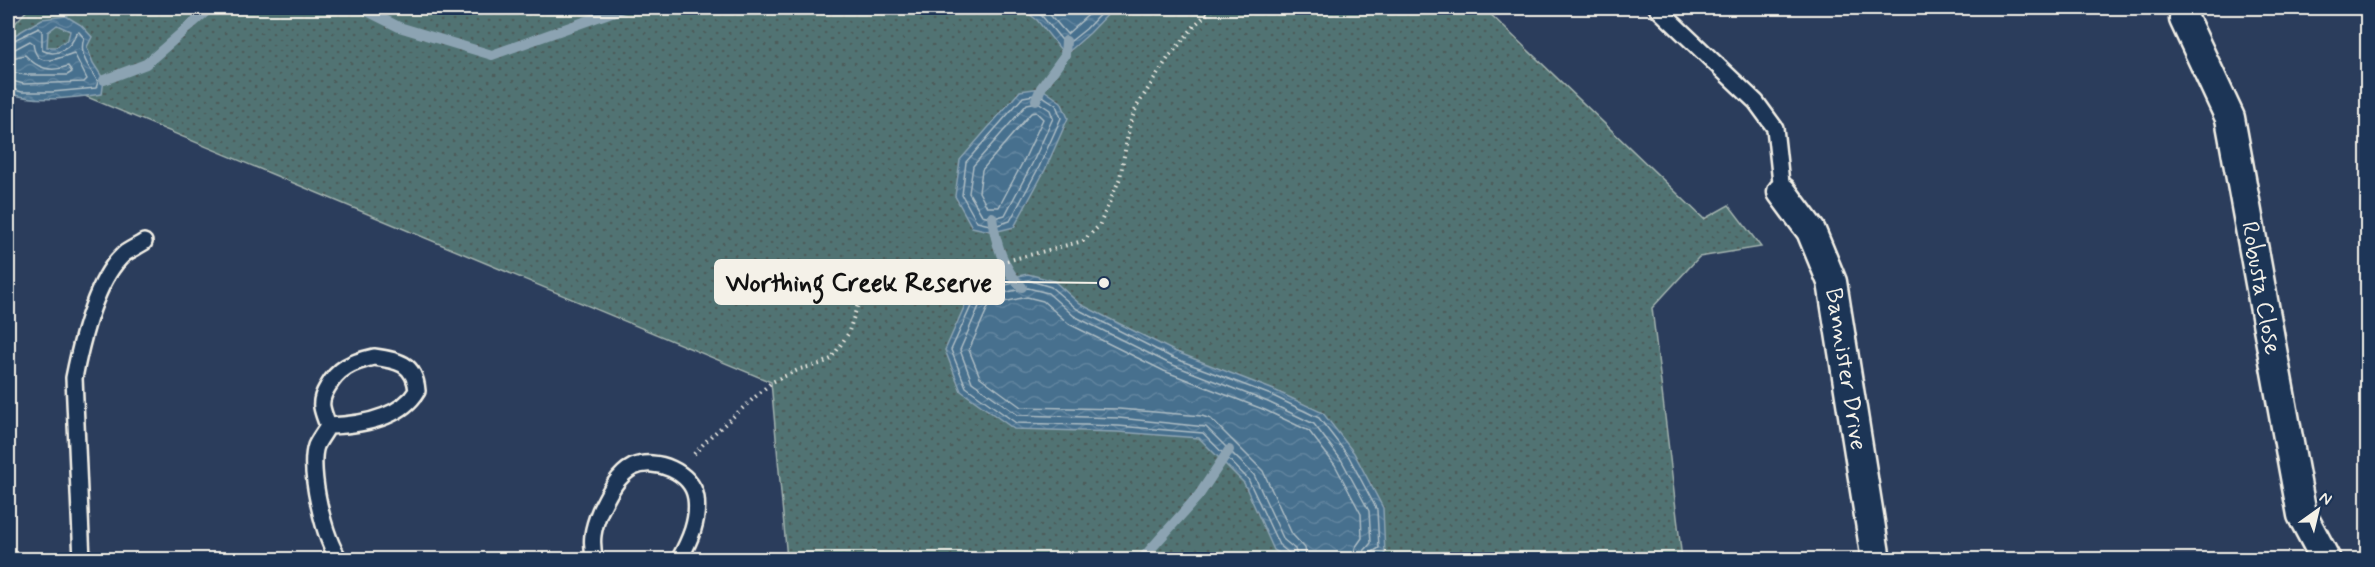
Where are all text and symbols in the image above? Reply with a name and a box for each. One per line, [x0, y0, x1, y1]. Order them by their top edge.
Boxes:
street label: Robusta Close [2234, 219, 2288, 357]
callout: Worthing Creek Reserve [715, 260, 1004, 304]
text: Worthing Creek Reserve [725, 267, 992, 304]
street label: Bannister Drive [1818, 286, 1874, 453]
north arrow [2288, 480, 2348, 540]
text: N [2315, 487, 2336, 510]

